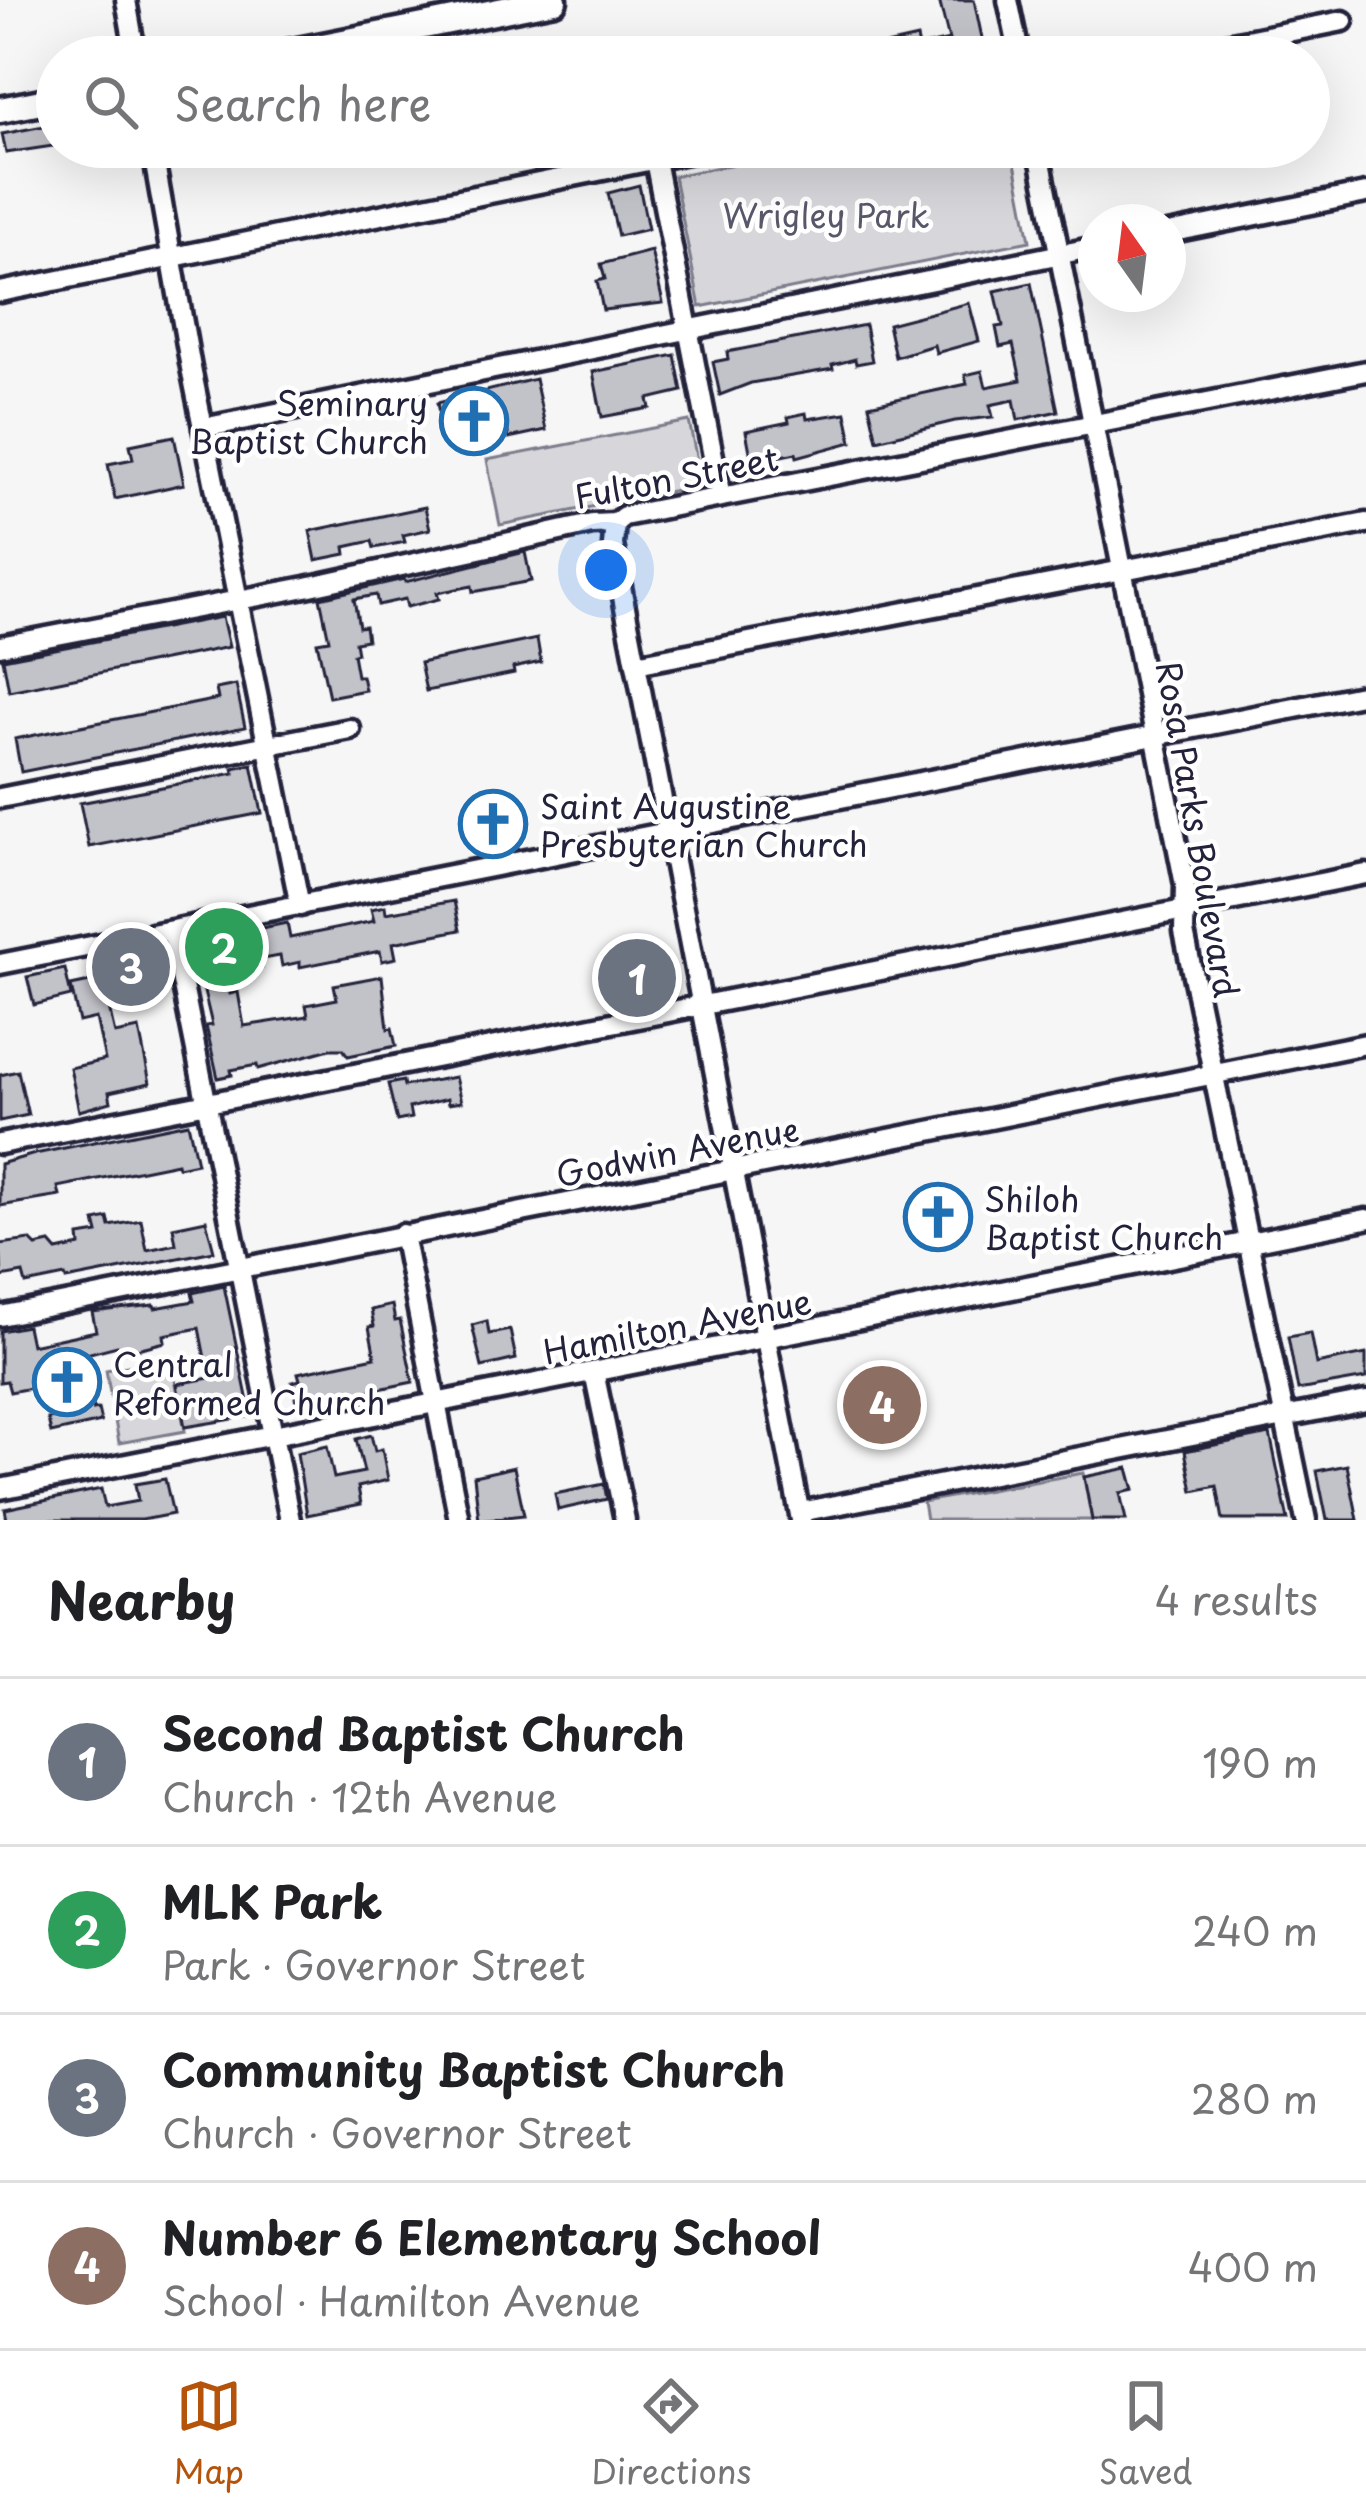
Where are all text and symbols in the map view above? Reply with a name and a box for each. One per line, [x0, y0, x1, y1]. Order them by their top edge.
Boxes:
search box [36, 36, 1330, 168]
text: Search here [174, 68, 431, 136]
icon: search [78, 69, 144, 135]
park label: Wrigley Park [722, 189, 930, 239]
north arrow [1078, 204, 1186, 312]
place label: Seminary Baptist Church [189, 377, 428, 465]
church icon: Seminary Baptist Church [439, 386, 509, 456]
street label: Fulton Street [570, 432, 782, 520]
your location [576, 540, 636, 600]
street label: Rosa Parks Boulevard [1145, 657, 1253, 1001]
place label: Saint Augustine Presbyterian Church [540, 780, 868, 868]
church icon: Saint Augustine Presbyterian Church [458, 789, 528, 859]
pin: 2 [185, 902, 263, 992]
pin: 3 [92, 922, 170, 1012]
pin: 1 [598, 933, 676, 1023]
street label: Godwin Avenue [551, 1102, 803, 1198]
place label: Shiloh Baptist Church [984, 1173, 1223, 1261]
church icon: Shiloh Baptist Church [903, 1182, 973, 1252]
street label: Hamilton Avenue [539, 1275, 815, 1375]
place label: Central Reformed Church [113, 1338, 385, 1426]
church icon: Central Reformed Church [32, 1347, 102, 1417]
pin: 4 [843, 1360, 921, 1450]
text: Nearby [48, 1560, 235, 1637]
text: 4 results [1155, 1569, 1318, 1628]
text: Second Baptist Church [162, 1698, 685, 1766]
text: 1 [78, 1732, 96, 1791]
text: 190 m [1202, 1732, 1318, 1791]
text: Church · 12th Avenue [162, 1766, 557, 1825]
text: MLK Park [162, 1866, 382, 1934]
text: 2 [73, 1900, 101, 1959]
text: 240 m [1192, 1900, 1318, 1959]
text: Park · Governor Street [162, 1934, 585, 1993]
text: Community Baptist Church [162, 2034, 785, 2102]
text: 3 [74, 2068, 100, 2127]
text: 280 m [1191, 2068, 1318, 2127]
text: Church · Governor Street [162, 2102, 632, 2161]
text: Number 6 Elementary School [162, 2202, 821, 2270]
text: 4 [74, 2236, 100, 2295]
text: 400 m [1188, 2236, 1318, 2295]
text: School · Hamilton Avenue [162, 2270, 640, 2329]
tab: Map [174, 2373, 244, 2495]
tab: Directions [591, 2373, 752, 2495]
tab: Saved [1099, 2373, 1192, 2495]

